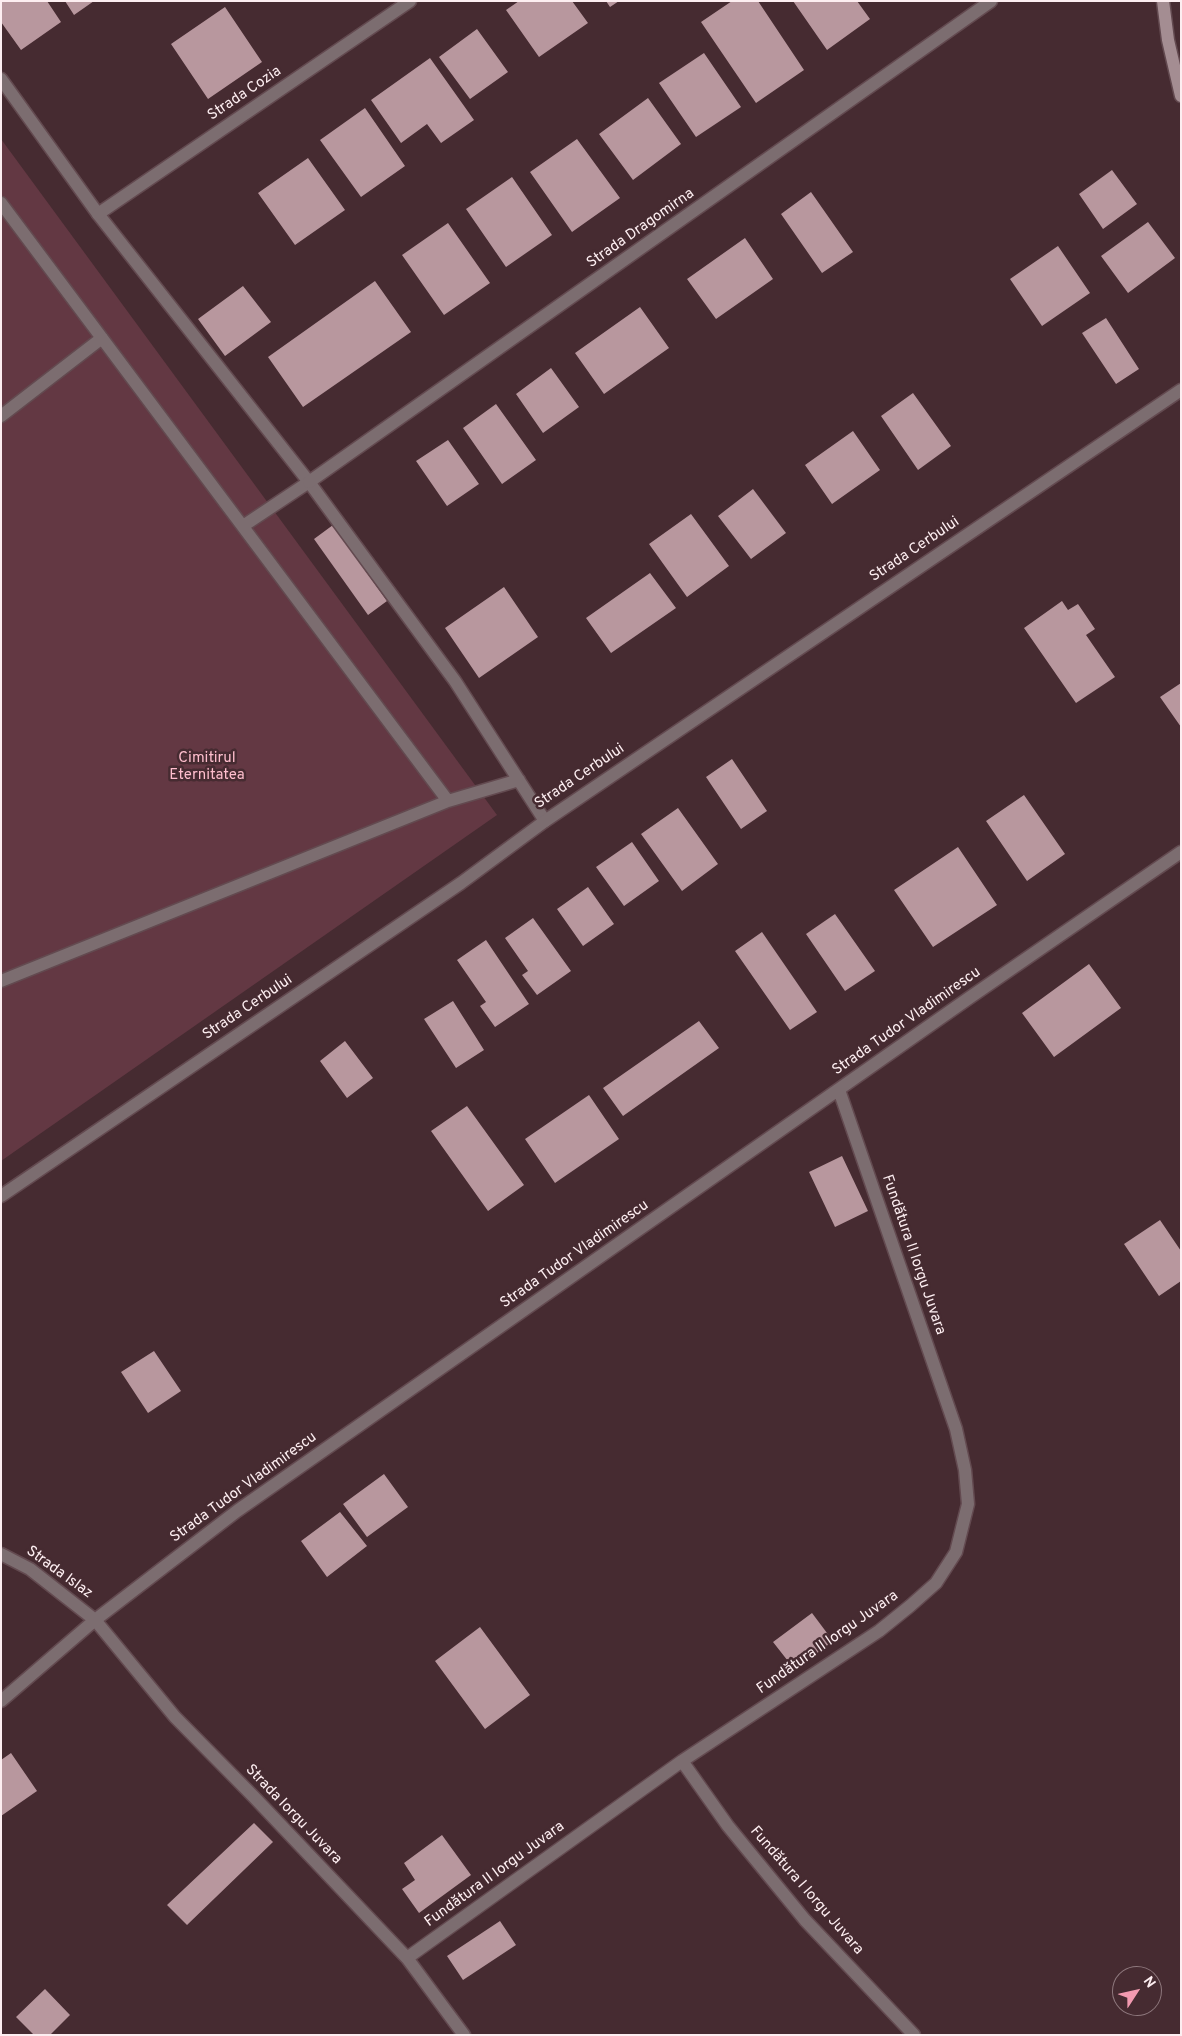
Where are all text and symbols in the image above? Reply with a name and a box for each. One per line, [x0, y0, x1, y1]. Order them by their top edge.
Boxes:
street label: Strada Cozia [205, 63, 285, 125]
street label: Strada Dragomirna [584, 185, 698, 273]
street label: Strada Cerbului [867, 513, 963, 587]
street label: Strada Cerbului [532, 740, 628, 814]
park label: Cimitirul Eternitatea [169, 750, 245, 785]
street label: Strada Tudor Vladimirescu [829, 964, 985, 1080]
street label: Strada Cerbului [200, 971, 296, 1045]
street label: Fundătura II Iorgu Juvara [877, 1172, 949, 1338]
street label: Strada Tudor Vladimirescu [497, 1197, 653, 1313]
street label: Strada Tudor Vladimirescu [167, 1429, 321, 1547]
street label: Strada Islaz [22, 1543, 96, 1603]
street label: Fundătura II Iorgu Juvara [754, 1587, 902, 1699]
street label: Strada Iorgu Juvara [241, 1761, 345, 1869]
street label: Fundătura II Iorgu Juvara [422, 1818, 568, 1932]
street label: Fundătura I Iorgu Juvara [745, 1823, 867, 1959]
north arrow [1112, 1966, 1162, 2016]
text: N [1139, 1974, 1159, 1992]

